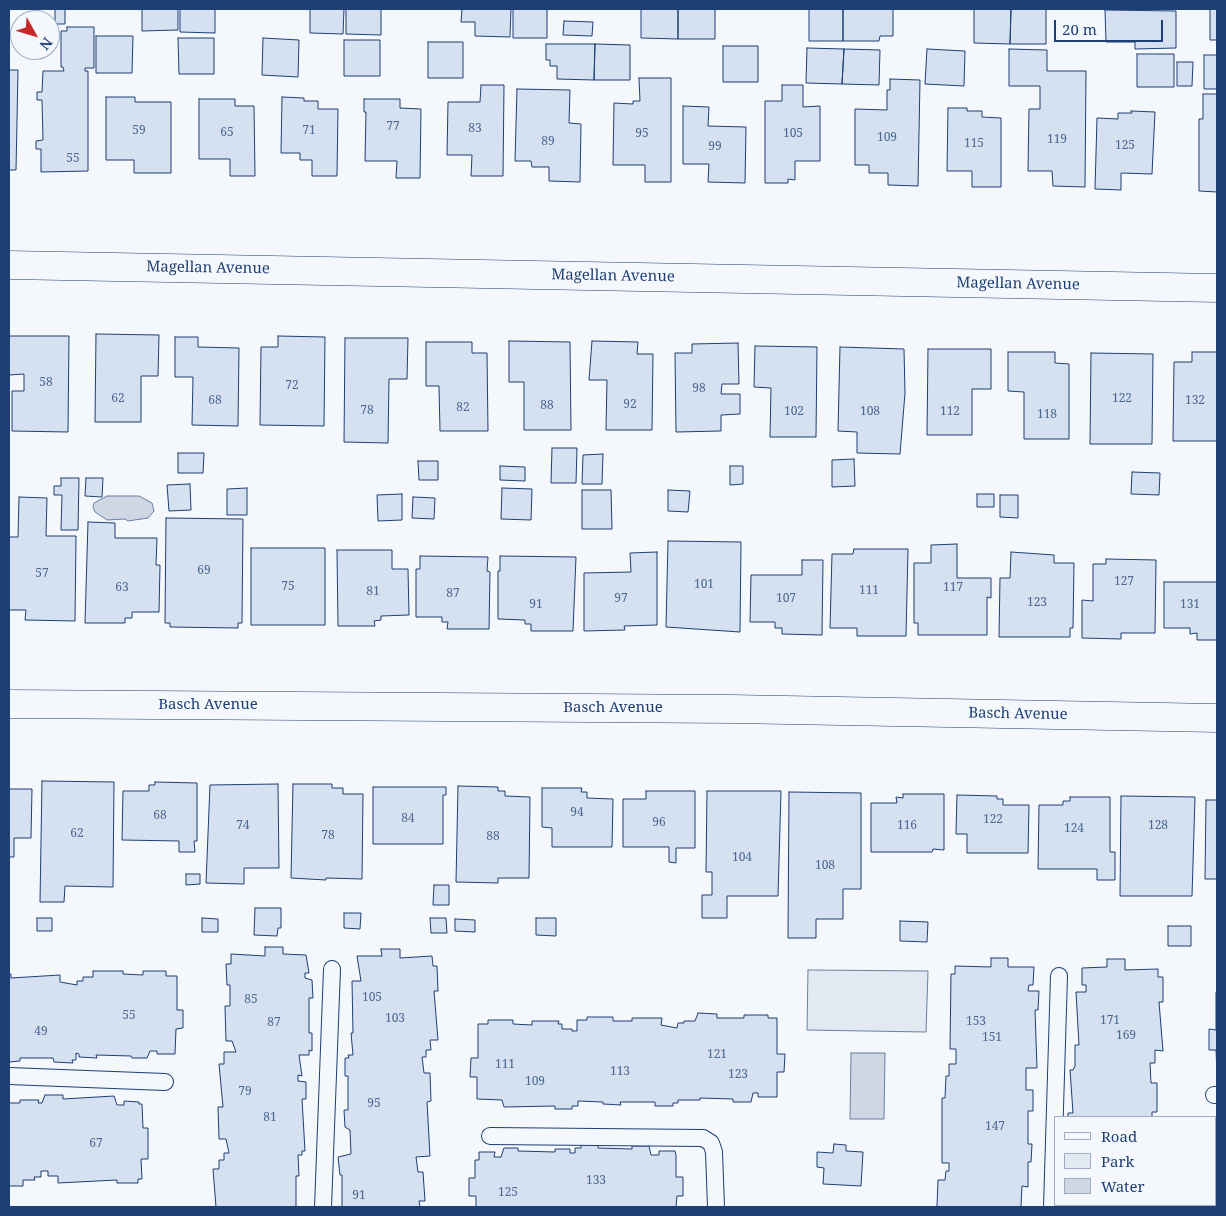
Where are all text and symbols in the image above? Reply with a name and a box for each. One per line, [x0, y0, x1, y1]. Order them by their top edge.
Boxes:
north arrow [10, 10, 60, 60]
scale bar [1056, 10, 1165, 42]
text: 20 m [1062, 19, 1097, 39]
text: N [35, 34, 57, 54]
house number: 77 [386, 120, 400, 134]
house number: 83 [468, 122, 482, 136]
house number: 59 [132, 124, 146, 138]
house number: 71 [302, 124, 316, 138]
house number: 65 [220, 126, 234, 140]
house number: 95 [635, 127, 649, 141]
house number: 105 [783, 127, 803, 141]
house number: 109 [877, 131, 897, 145]
house number: 119 [1047, 133, 1067, 147]
house number: 89 [541, 135, 555, 149]
house number: 115 [964, 137, 984, 151]
house number: 125 [1115, 139, 1135, 153]
house number: 99 [708, 140, 722, 154]
house number: 55 [66, 152, 80, 166]
street label: Magellan Avenue [146, 258, 270, 278]
street label: Magellan Avenue [551, 266, 675, 286]
street label: Magellan Avenue [956, 274, 1080, 294]
house number: 58 [39, 376, 53, 390]
house number: 72 [285, 379, 299, 393]
house number: 98 [692, 382, 706, 396]
house number: 62 [111, 392, 125, 406]
house number: 122 [1112, 392, 1132, 406]
house number: 68 [208, 394, 222, 408]
house number: 132 [1185, 394, 1205, 408]
house number: 92 [623, 398, 637, 412]
house number: 88 [540, 399, 554, 413]
house number: 82 [456, 401, 470, 415]
house number: 78 [360, 404, 374, 418]
house number: 102 [784, 405, 804, 419]
house number: 108 [860, 405, 880, 419]
house number: 112 [940, 405, 960, 419]
house number: 118 [1037, 408, 1057, 422]
house number: 69 [197, 564, 211, 578]
house number: 57 [35, 567, 49, 581]
house number: 127 [1114, 575, 1134, 589]
house number: 101 [694, 578, 714, 592]
house number: 75 [281, 580, 295, 594]
house number: 63 [115, 581, 129, 595]
house number: 117 [943, 581, 963, 595]
house number: 111 [859, 584, 879, 598]
house number: 81 [366, 585, 380, 599]
house number: 87 [446, 587, 460, 601]
house number: 97 [614, 592, 628, 606]
house number: 107 [776, 592, 796, 606]
house number: 123 [1027, 596, 1047, 610]
house number: 91 [529, 598, 543, 612]
house number: 131 [1180, 598, 1200, 612]
street label: Basch Avenue [158, 696, 258, 714]
street label: Basch Avenue [563, 699, 663, 717]
street label: Basch Avenue [968, 704, 1068, 724]
house number: 94 [570, 806, 584, 820]
house number: 68 [153, 809, 167, 823]
house number: 84 [401, 812, 415, 826]
house number: 122 [983, 813, 1003, 827]
house number: 96 [652, 816, 666, 830]
house number: 74 [236, 819, 250, 833]
house number: 116 [897, 819, 917, 833]
house number: 128 [1148, 819, 1168, 833]
house number: 124 [1064, 822, 1084, 836]
house number: 62 [70, 827, 84, 841]
house number: 78 [321, 829, 335, 843]
house number: 88 [486, 830, 500, 844]
house number: 104 [732, 851, 752, 865]
house number: 108 [815, 859, 835, 873]
house number: 105 [362, 991, 382, 1005]
house number: 85 [244, 993, 258, 1007]
house number: 55 [122, 1009, 136, 1023]
house number: 103 [385, 1012, 405, 1026]
house number: 171 [1100, 1014, 1120, 1028]
house number: 153 [966, 1015, 986, 1029]
house number: 87 [267, 1016, 281, 1030]
house number: 49 [34, 1025, 48, 1039]
house number: 169 [1116, 1029, 1136, 1043]
house number: 151 [982, 1031, 1002, 1045]
house number: 121 [707, 1048, 727, 1062]
house number: 111 [495, 1058, 515, 1072]
house number: 113 [610, 1065, 630, 1079]
house number: 123 [728, 1068, 748, 1082]
house number: 109 [525, 1075, 545, 1089]
house number: 79 [238, 1085, 252, 1099]
house number: 95 [367, 1097, 381, 1111]
house number: 81 [263, 1111, 277, 1125]
legend [1054, 1116, 1216, 1206]
house number: 147 [985, 1120, 1005, 1134]
text: Road [1101, 1126, 1137, 1146]
house number: 67 [89, 1137, 103, 1151]
text: Park [1101, 1151, 1134, 1171]
house number: 133 [586, 1174, 606, 1188]
text: Water [1101, 1176, 1144, 1196]
house number: 125 [498, 1186, 518, 1200]
house number: 91 [352, 1189, 366, 1203]

